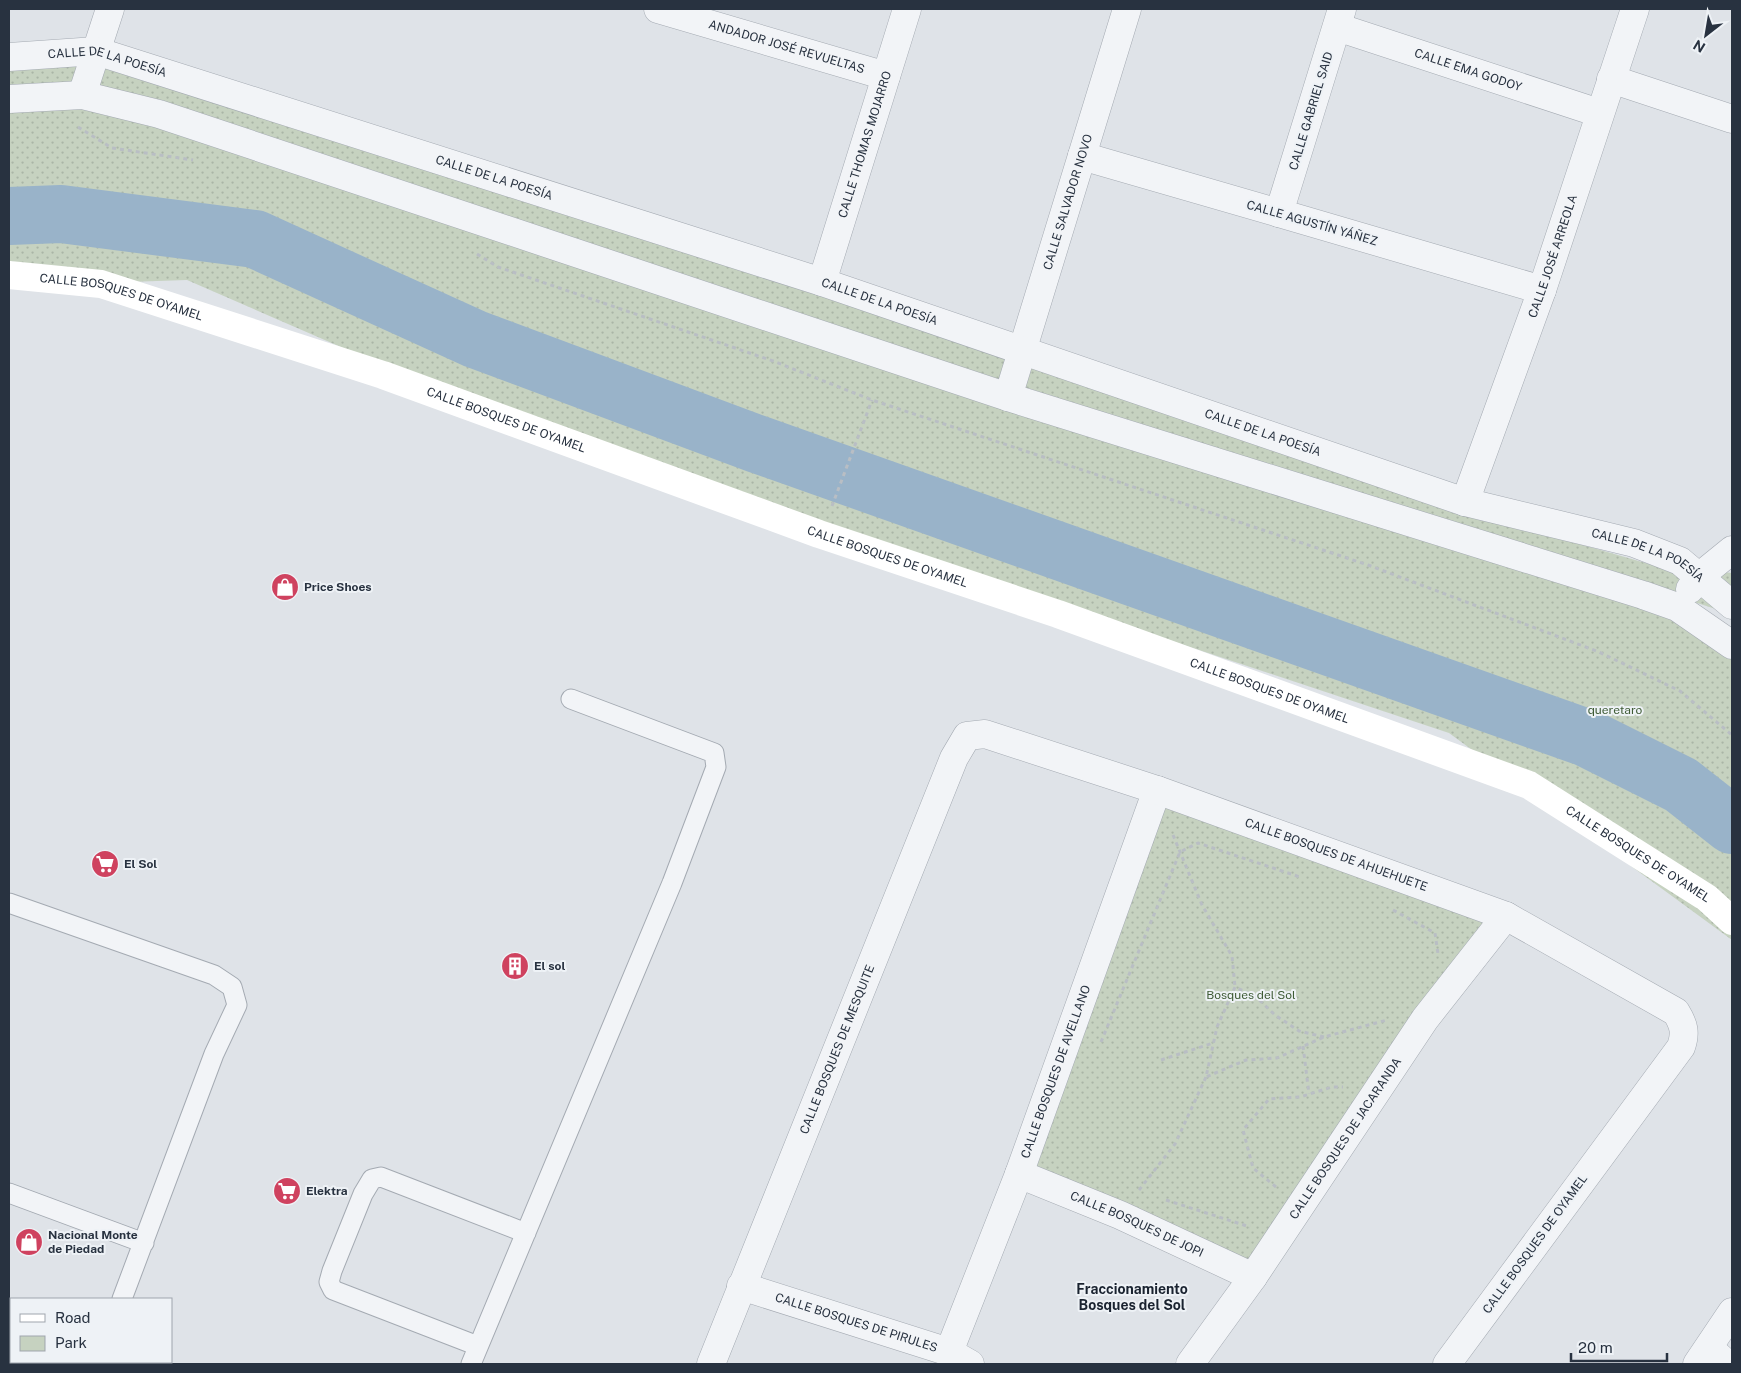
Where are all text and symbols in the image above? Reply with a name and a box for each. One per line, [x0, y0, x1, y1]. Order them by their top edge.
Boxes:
north arrow [1681, 10, 1731, 60]
street label: ANDADOR JOSÉ REVUELTAS [707, 17, 866, 76]
text: N [1690, 36, 1708, 56]
street label: CALLE DE LA POESÍA [47, 44, 169, 80]
street label: CALLE EMA GODOY [1413, 46, 1524, 94]
street label: CALLE GABRIEL SAID [1286, 50, 1336, 172]
street label: CALLE THOMAS MOJARRO [835, 69, 894, 220]
street label: CALLE SALVADOR NOVO [1040, 132, 1095, 272]
street label: CALLE DE LA POESÍA [434, 152, 555, 203]
street label: CALLE JOSÉ ARREOLA [1525, 192, 1580, 320]
street label: CALLE AGUSTÍN YÁÑEZ [1245, 198, 1379, 248]
street label: CALLE BOSQUES DE OYAMEL [39, 271, 205, 323]
street label: CALLE DE LA POESÍA [820, 275, 940, 328]
street label: CALLE BOSQUES DE OYAMEL [425, 385, 588, 455]
street label: CALLE DE LA POESÍA [1203, 406, 1323, 459]
street label: CALLE BOSQUES DE OYAMEL [805, 523, 970, 590]
street label: CALLE DE LA POESÍA [1590, 526, 1707, 585]
shop icon: Price Shoes [270, 572, 300, 602]
place label: Price Shoes [304, 580, 372, 594]
street label: CALLE BOSQUES DE OYAMEL [1188, 655, 1351, 726]
park label: queretaro [1588, 703, 1643, 717]
street label: CALLE BOSQUES DE OYAMEL [1563, 803, 1713, 905]
street label: CALLE BOSQUES DE AHUEHUETE [1243, 815, 1430, 894]
supermarket icon: El Sol [90, 849, 120, 879]
place label: El Sol [124, 857, 157, 871]
building icon: El sol [500, 951, 530, 981]
place label: El sol [534, 959, 565, 973]
street label: CALLE BOSQUES DE MESQUITE [797, 963, 877, 1136]
street label: CALLE BOSQUES DE AVELLANO [1018, 983, 1093, 1160]
park label: Bosques del Sol [1206, 988, 1296, 1002]
street label: CALLE BOSQUES DE JACARANDA [1287, 1055, 1405, 1222]
street label: CALLE BOSQUES DE OYAMEL [1480, 1172, 1590, 1316]
supermarket icon: Elektra [272, 1176, 302, 1206]
place label: Elektra [306, 1184, 348, 1198]
street label: CALLE BOSQUES DE JOPI [1068, 1188, 1206, 1260]
shop icon: Nacional Monte de Piedad [14, 1227, 44, 1257]
place label: Nacional Monte de Piedad [48, 1228, 138, 1256]
district label: Fraccionamiento Bosques del Sol [1076, 1281, 1188, 1313]
street label: CALLE BOSQUES DE PIRULES [773, 1290, 939, 1355]
legend [10, 1298, 172, 1363]
text: Road [55, 1309, 91, 1326]
scale bar [1571, 1330, 1667, 1362]
text: Park [55, 1334, 87, 1351]
text: 20 m [1578, 1339, 1613, 1356]

